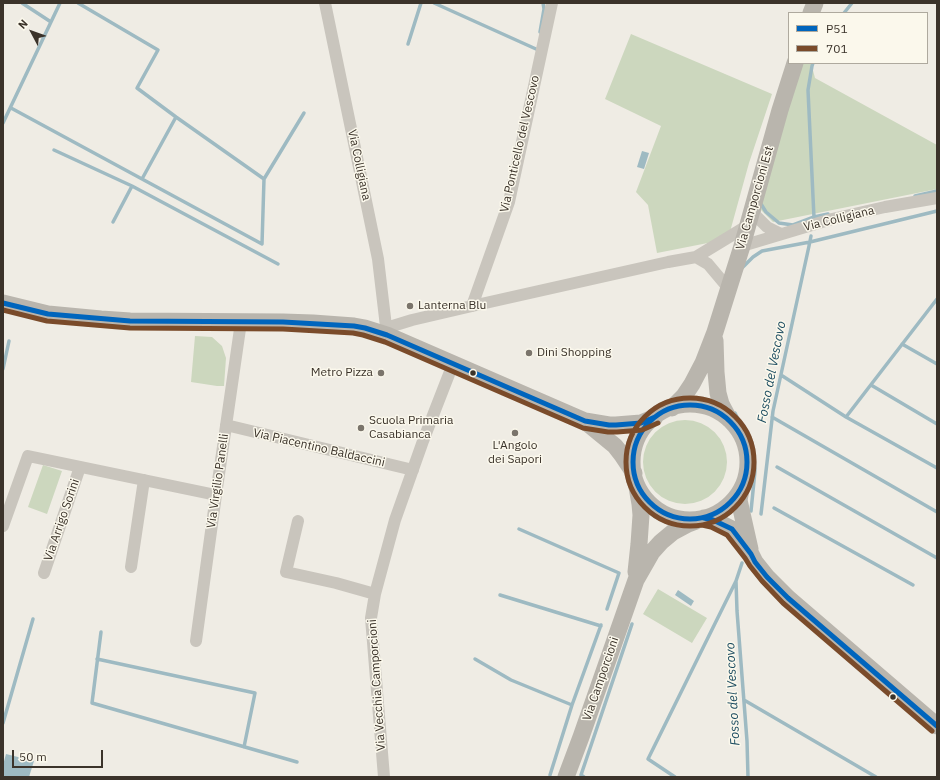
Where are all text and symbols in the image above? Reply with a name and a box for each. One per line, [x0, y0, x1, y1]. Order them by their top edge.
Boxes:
north arrow [12, 12, 52, 52]
legend [788, 12, 928, 64]
text: N [15, 17, 31, 32]
text: P51 [826, 21, 848, 36]
text: 701 [826, 41, 848, 56]
street label: Via Ponticello del Vescovo [497, 74, 543, 214]
street label: Via Colligiana [344, 128, 374, 202]
street label: Via Camporcioni Est [733, 144, 777, 252]
street label: Via Colligiana [802, 203, 876, 235]
place label: Lanterna Blu [418, 299, 486, 313]
marker: Lanterna Blu [405, 301, 415, 311]
water label: Fosso del Vescovo [754, 320, 790, 424]
place label: Dini Shopping [537, 346, 611, 360]
marker: Dini Shopping [524, 348, 534, 358]
place label: Metro Pizza [311, 366, 373, 380]
marker: Metro Pizza [376, 368, 386, 378]
unlabelled marker [468, 368, 478, 378]
place label: Scuola Primaria Casabianca [369, 414, 453, 442]
marker: Scuola Primaria Casabianca [356, 423, 366, 433]
street label: Via Piacentino Baldaccini [252, 426, 386, 470]
marker: L'Angolo dei Sapori [510, 428, 520, 438]
street label: Via Virgilio Panelli [204, 433, 232, 529]
place label: L'Angolo dei Sapori [488, 439, 542, 467]
street label: Via Arrigo Sorini [41, 477, 83, 563]
street label: Via Vecchia Camporcioni [365, 619, 389, 751]
street label: Via Camporcioni [580, 635, 622, 723]
water label: Fosso del Vescovo [723, 642, 743, 746]
unlabelled marker [888, 692, 898, 702]
scale bar [14, 742, 105, 768]
text: 50 m [19, 749, 47, 764]

